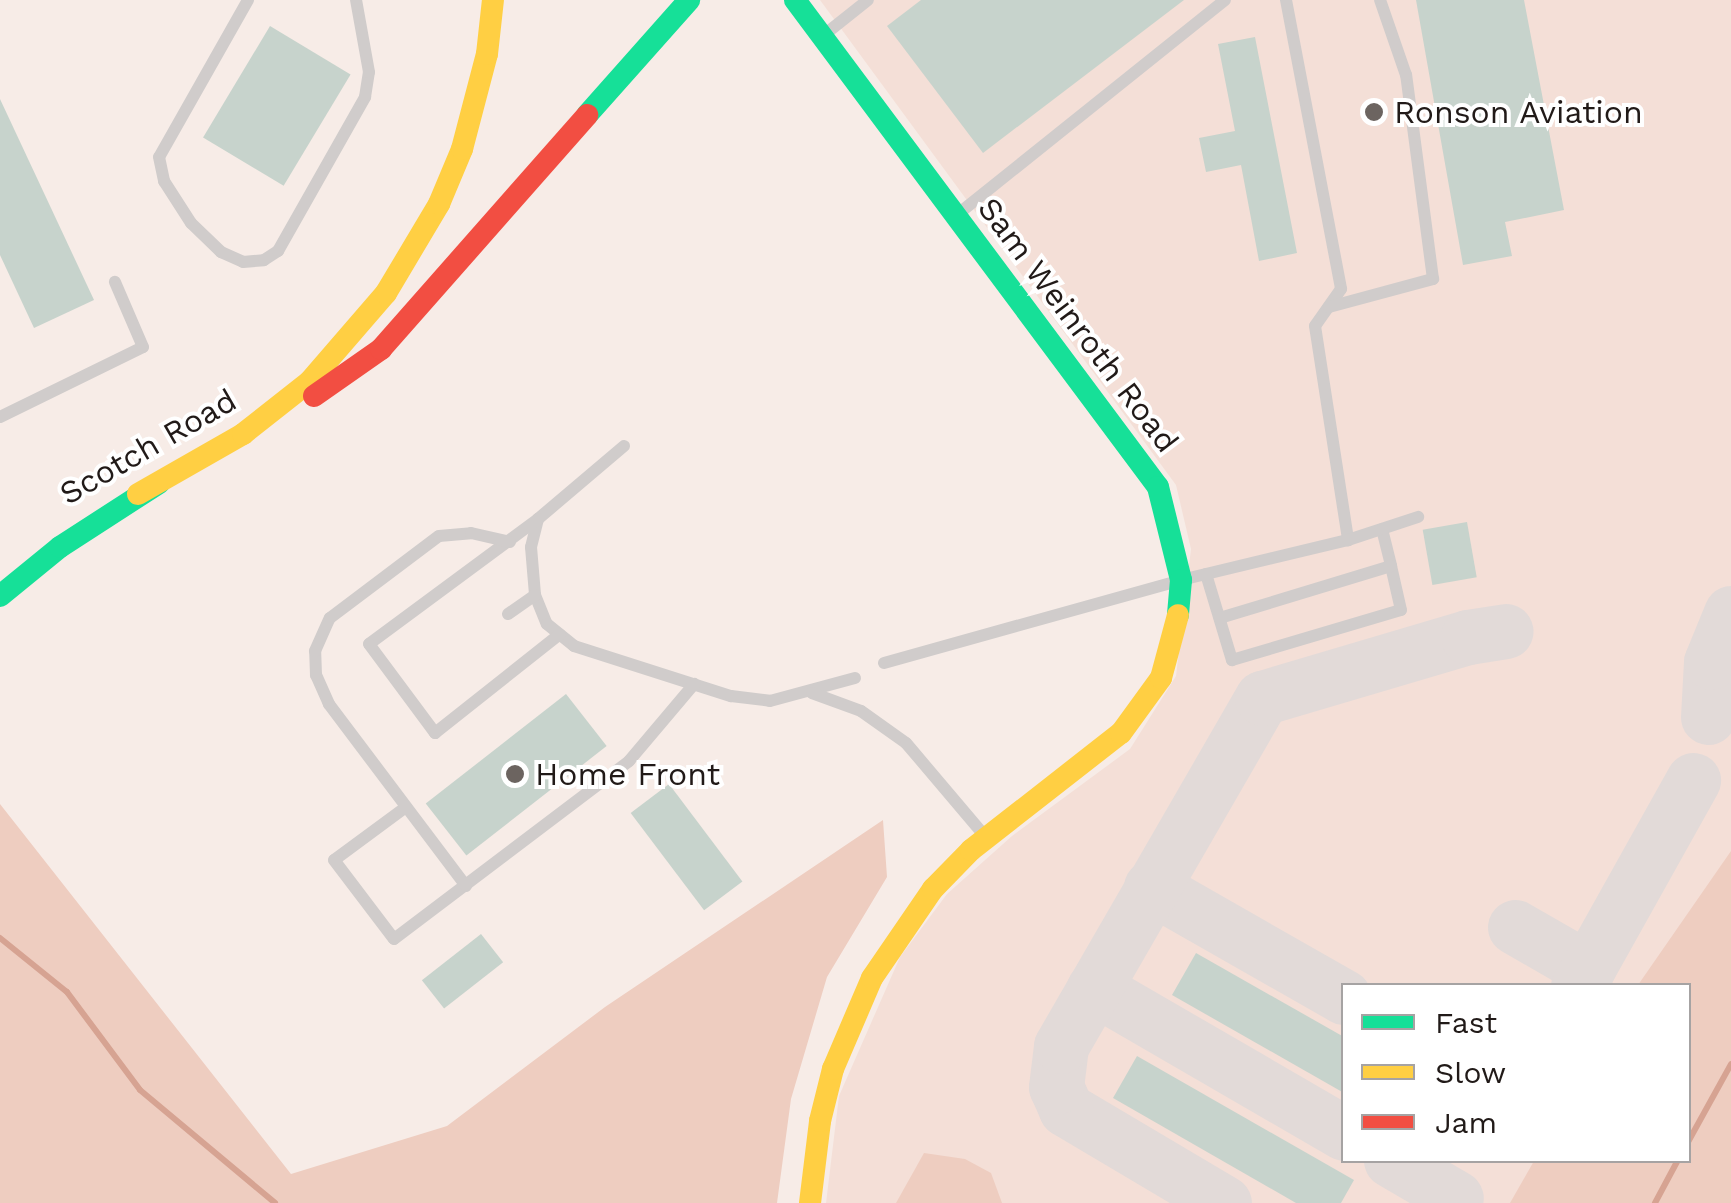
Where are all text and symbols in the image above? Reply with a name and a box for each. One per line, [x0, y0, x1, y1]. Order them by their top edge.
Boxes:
place label: Ronson Aviation [1394, 93, 1644, 131]
marker: Ronson Aviation [1363, 101, 1385, 123]
street label: Sam Weinroth Road [969, 190, 1187, 460]
street label: Scotch Road [53, 381, 243, 513]
place label: Home Front [535, 755, 720, 793]
marker: Home Front [504, 763, 526, 785]
legend [1341, 983, 1691, 1163]
text: Fast [1435, 1005, 1497, 1040]
text: Slow [1435, 1055, 1506, 1090]
text: Jam [1435, 1105, 1497, 1140]

